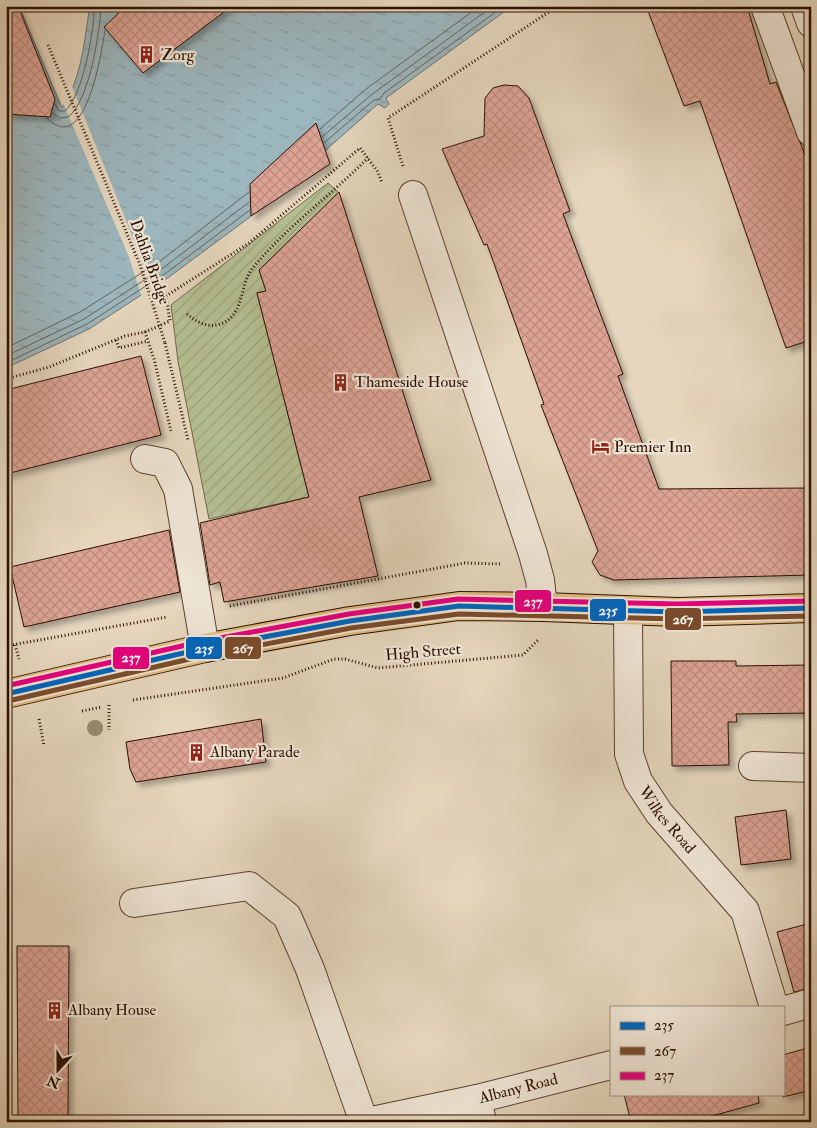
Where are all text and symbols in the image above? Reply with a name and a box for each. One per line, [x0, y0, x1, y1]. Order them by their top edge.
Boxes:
building icon: Zorg [137, 45, 157, 65]
place label: Zorg [161, 45, 196, 65]
street label: Dahlia Bridge [125, 217, 175, 308]
building icon: Thameside House [330, 372, 350, 392]
place label: Thameside House [354, 372, 469, 392]
hotel icon: Premier Inn [590, 437, 610, 457]
place label: Premier Inn [614, 437, 691, 457]
line badge: 237 [514, 589, 552, 613]
text: 237 [524, 593, 543, 610]
line badge: 235 [589, 598, 627, 622]
unlabelled marker [412, 600, 422, 610]
text: 235 [599, 602, 618, 619]
line badge: 267 [664, 607, 702, 631]
text: 267 [673, 611, 694, 628]
line badge: 235 [185, 636, 223, 660]
line badge: 267 [224, 636, 262, 660]
street label: High Street [384, 639, 462, 665]
text: 235 [195, 640, 214, 657]
text: 267 [233, 640, 254, 657]
line badge: 237 [112, 646, 150, 670]
text: 237 [122, 649, 141, 666]
building icon: Albany Parade [186, 742, 206, 762]
place label: Albany Parade [209, 742, 300, 762]
street label: Wilkes Road [633, 781, 700, 858]
building icon: Albany House [44, 1000, 64, 1020]
place label: Albany House [67, 1000, 156, 1020]
legend [610, 1006, 784, 1096]
text: 235 [654, 1016, 674, 1035]
text: 267 [654, 1042, 676, 1061]
north arrow [32, 1046, 82, 1096]
text: 237 [654, 1066, 674, 1085]
street label: Albany Road [476, 1069, 560, 1108]
text: N [44, 1071, 63, 1092]

